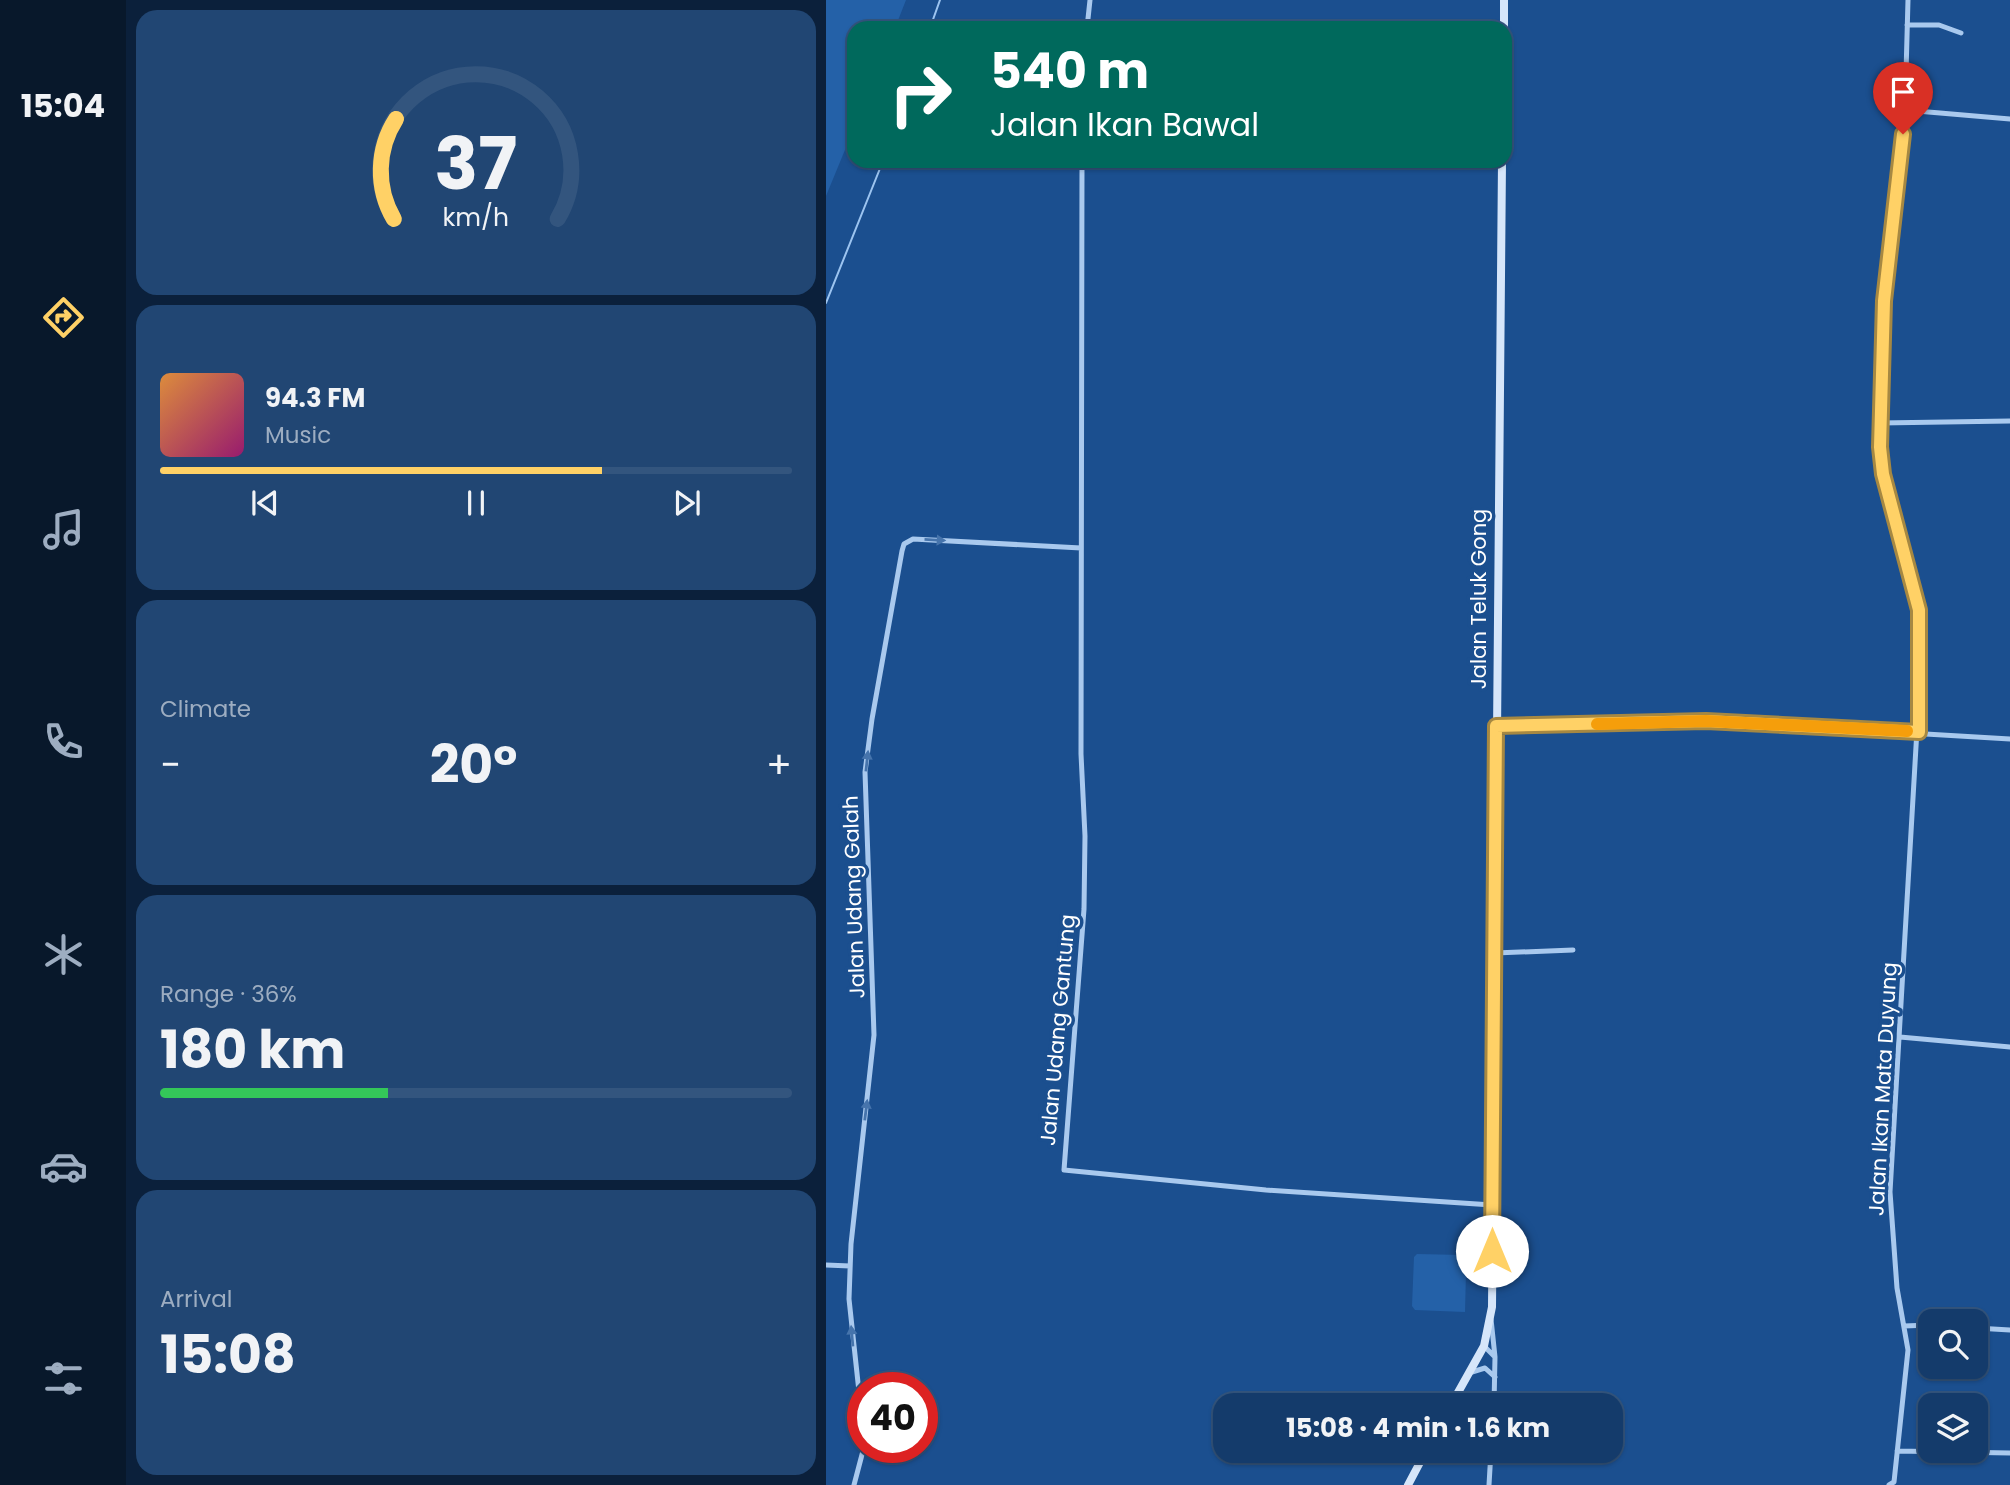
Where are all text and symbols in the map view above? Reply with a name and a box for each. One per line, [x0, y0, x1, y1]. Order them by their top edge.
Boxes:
text: 540 m [990, 37, 1149, 105]
icon: right [875, 49, 966, 140]
pin [1873, 62, 1933, 134]
icon: arrive [1884, 73, 1922, 111]
text: 15:04 [21, 83, 105, 128]
text: Jalan Ikan Bawal [990, 102, 1259, 147]
text: 37 [435, 113, 518, 214]
text: km/h [443, 199, 509, 234]
icon: directions [39, 293, 88, 342]
text: 94.3 FM [265, 380, 365, 416]
text: Music [265, 419, 331, 451]
icon: previous [246, 484, 284, 522]
icon: pause [457, 484, 495, 522]
icon: next [668, 484, 706, 522]
icon: music [39, 505, 88, 554]
street label: Jalan Teluk Gong [1464, 509, 1493, 689]
one-way arrow [924, 535, 946, 546]
text: Climate [160, 693, 251, 725]
icon: phone [39, 717, 88, 766]
text: 20° [430, 728, 517, 801]
text: − [160, 738, 181, 791]
text: + [766, 738, 792, 791]
one-way arrow [861, 749, 872, 771]
street label: Jalan Udang Galah [835, 795, 872, 999]
street label: Jalan Udang Gantung [1033, 913, 1082, 1147]
icon: climate [39, 930, 88, 979]
street label: Jalan Ikan Mata Duyung [1861, 961, 1904, 1216]
text: Range · 36% [160, 978, 297, 1010]
text: 180 km [160, 1013, 345, 1086]
one-way arrow [861, 1099, 872, 1121]
icon: car [39, 1142, 88, 1191]
position arrow [1455, 1214, 1529, 1288]
text: Arrival [160, 1283, 232, 1315]
map controls [1918, 1309, 1988, 1463]
button: search [1918, 1309, 1988, 1379]
text: 15:08 [160, 1318, 296, 1391]
one-way arrow [846, 1325, 857, 1347]
icon: filters [39, 1354, 88, 1403]
speed limit sign: 40 [847, 1372, 938, 1463]
button: layers [1918, 1393, 1988, 1463]
text: 15:08 · 4 min · 1.6 km [1286, 1410, 1550, 1446]

